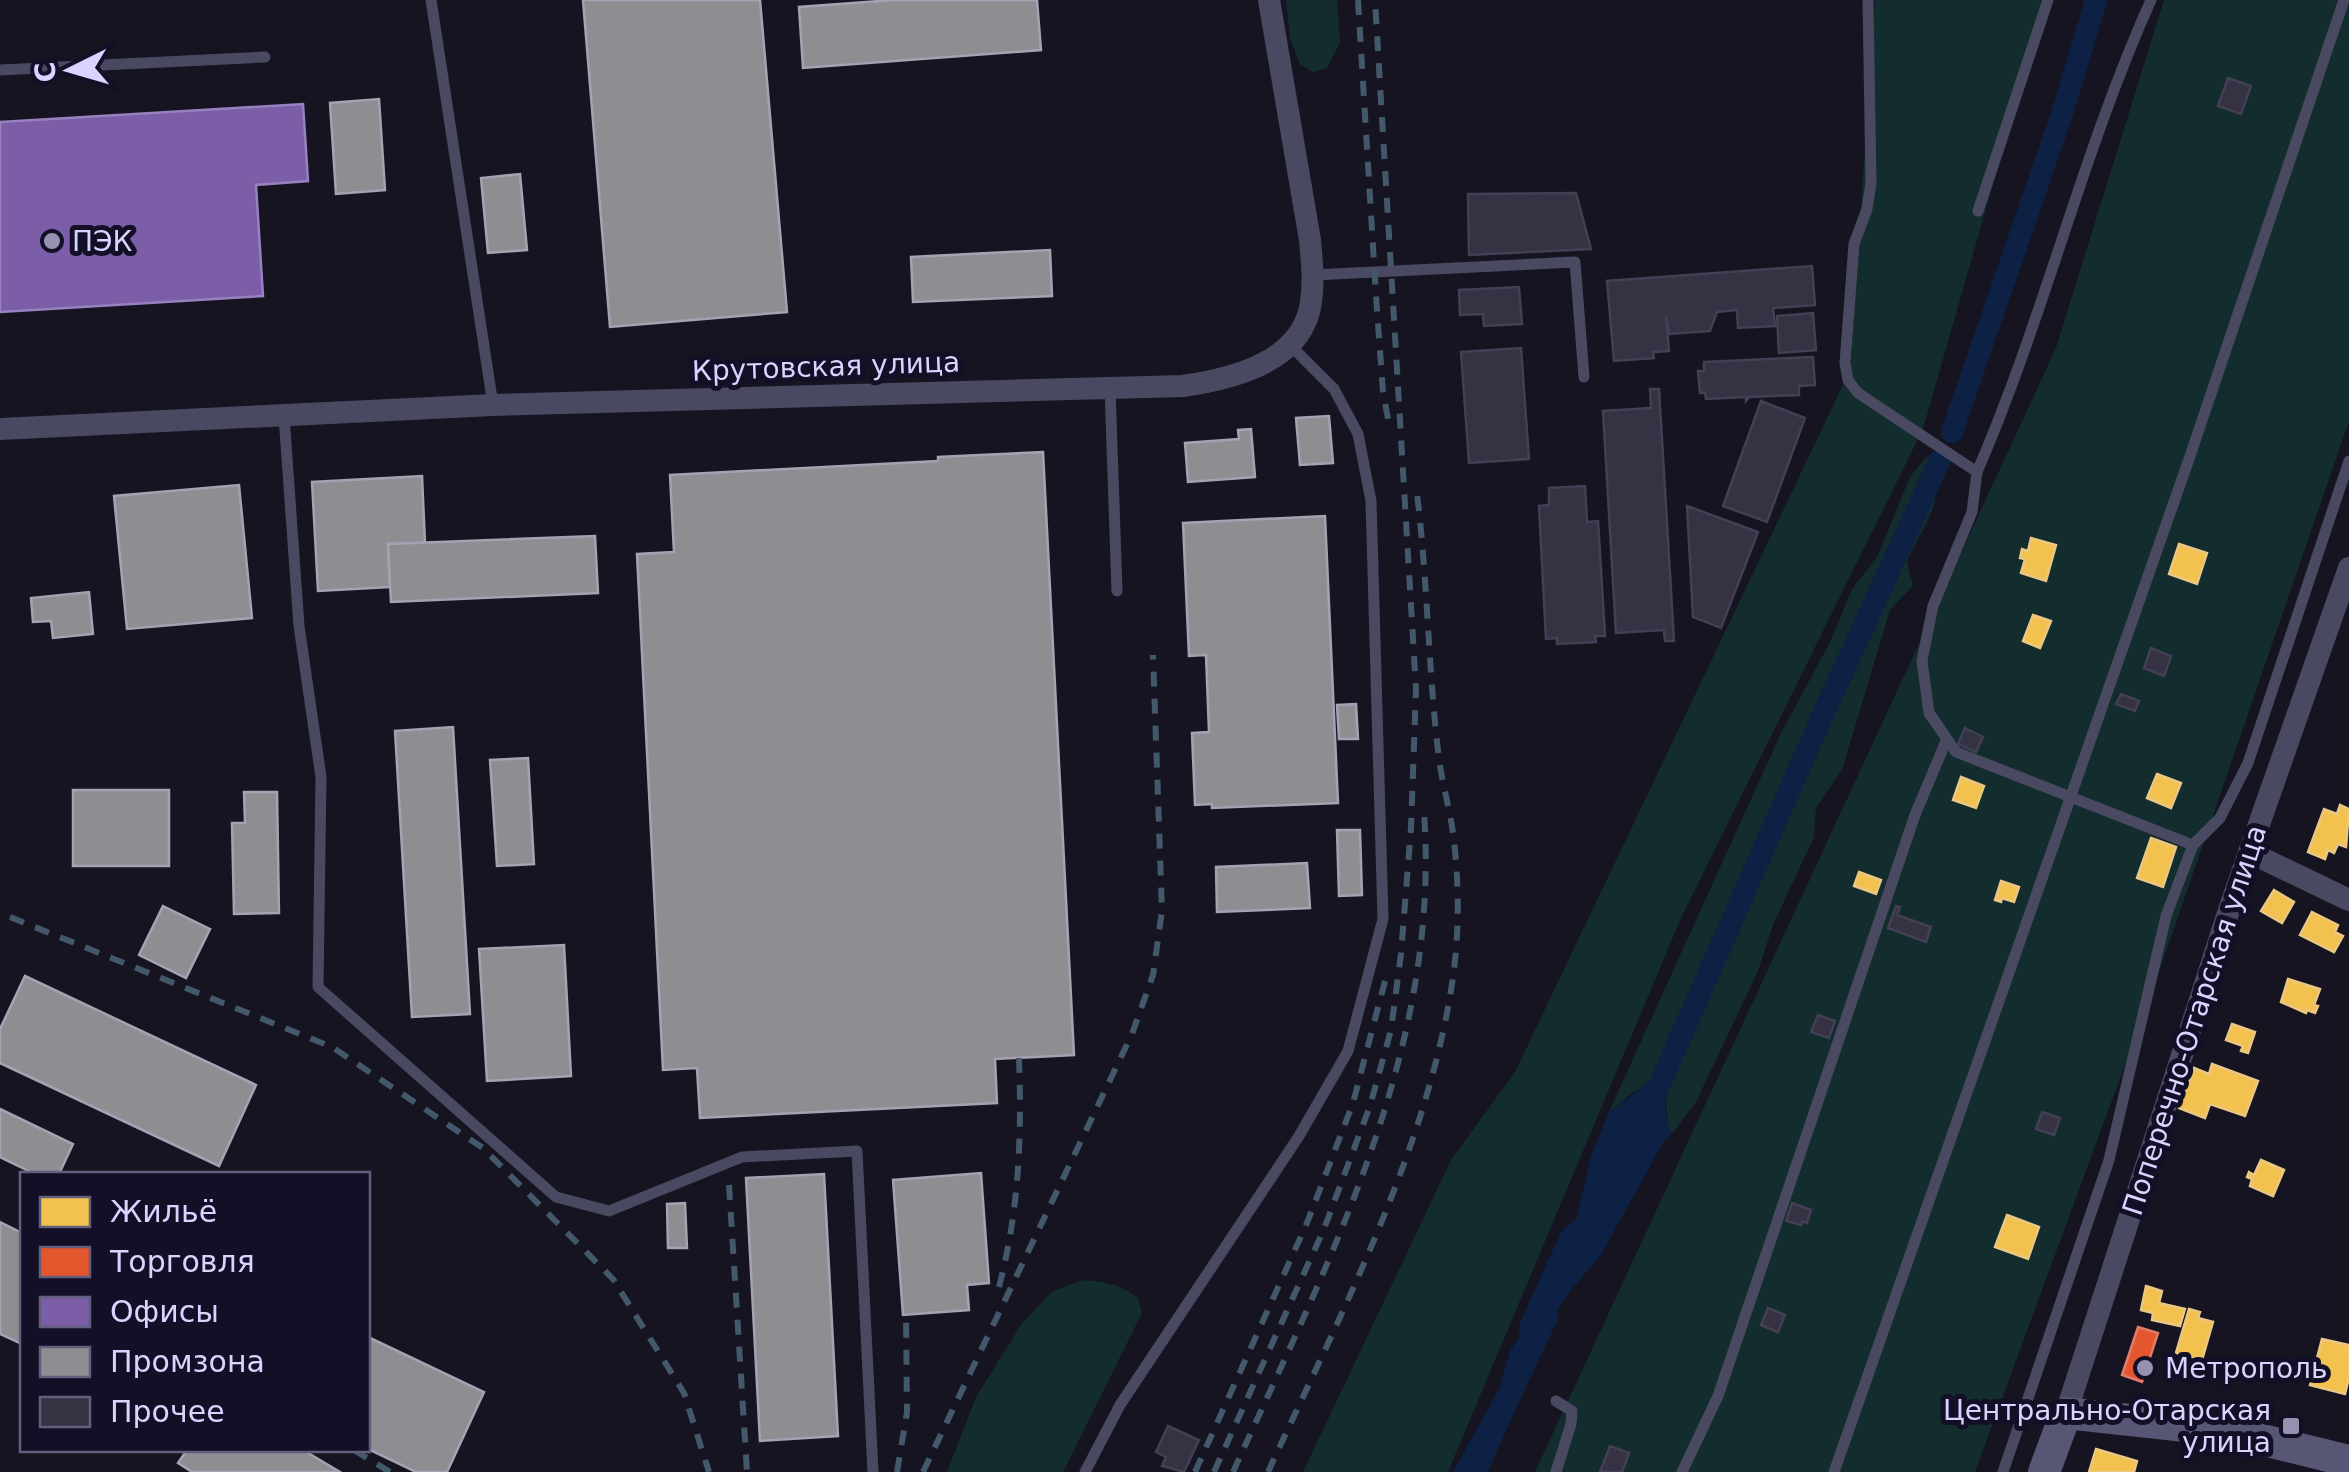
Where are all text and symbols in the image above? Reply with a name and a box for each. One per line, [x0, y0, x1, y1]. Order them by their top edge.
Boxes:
north arrow [20, 20, 120, 120]
text: С [28, 60, 63, 84]
place label: ПЭК [72, 225, 133, 258]
marker: ПЭК [41, 230, 63, 252]
street label: Крутовская улица [691, 345, 961, 388]
street label: Поперечно-Отарская улица [2116, 821, 2273, 1219]
legend [20, 1172, 370, 1452]
text: Жильё [110, 1194, 217, 1229]
text: Торговля [109, 1244, 255, 1279]
text: Офисы [110, 1294, 219, 1329]
text: Промзона [110, 1344, 265, 1379]
place label: Метрополь [2165, 1352, 2327, 1385]
marker: Метрополь [2134, 1357, 2156, 1379]
text: Прочее [110, 1394, 225, 1429]
place label: Центрально-Отарская улица [1943, 1394, 2271, 1459]
marker: Центрально-Отарская улица [2280, 1415, 2302, 1437]

